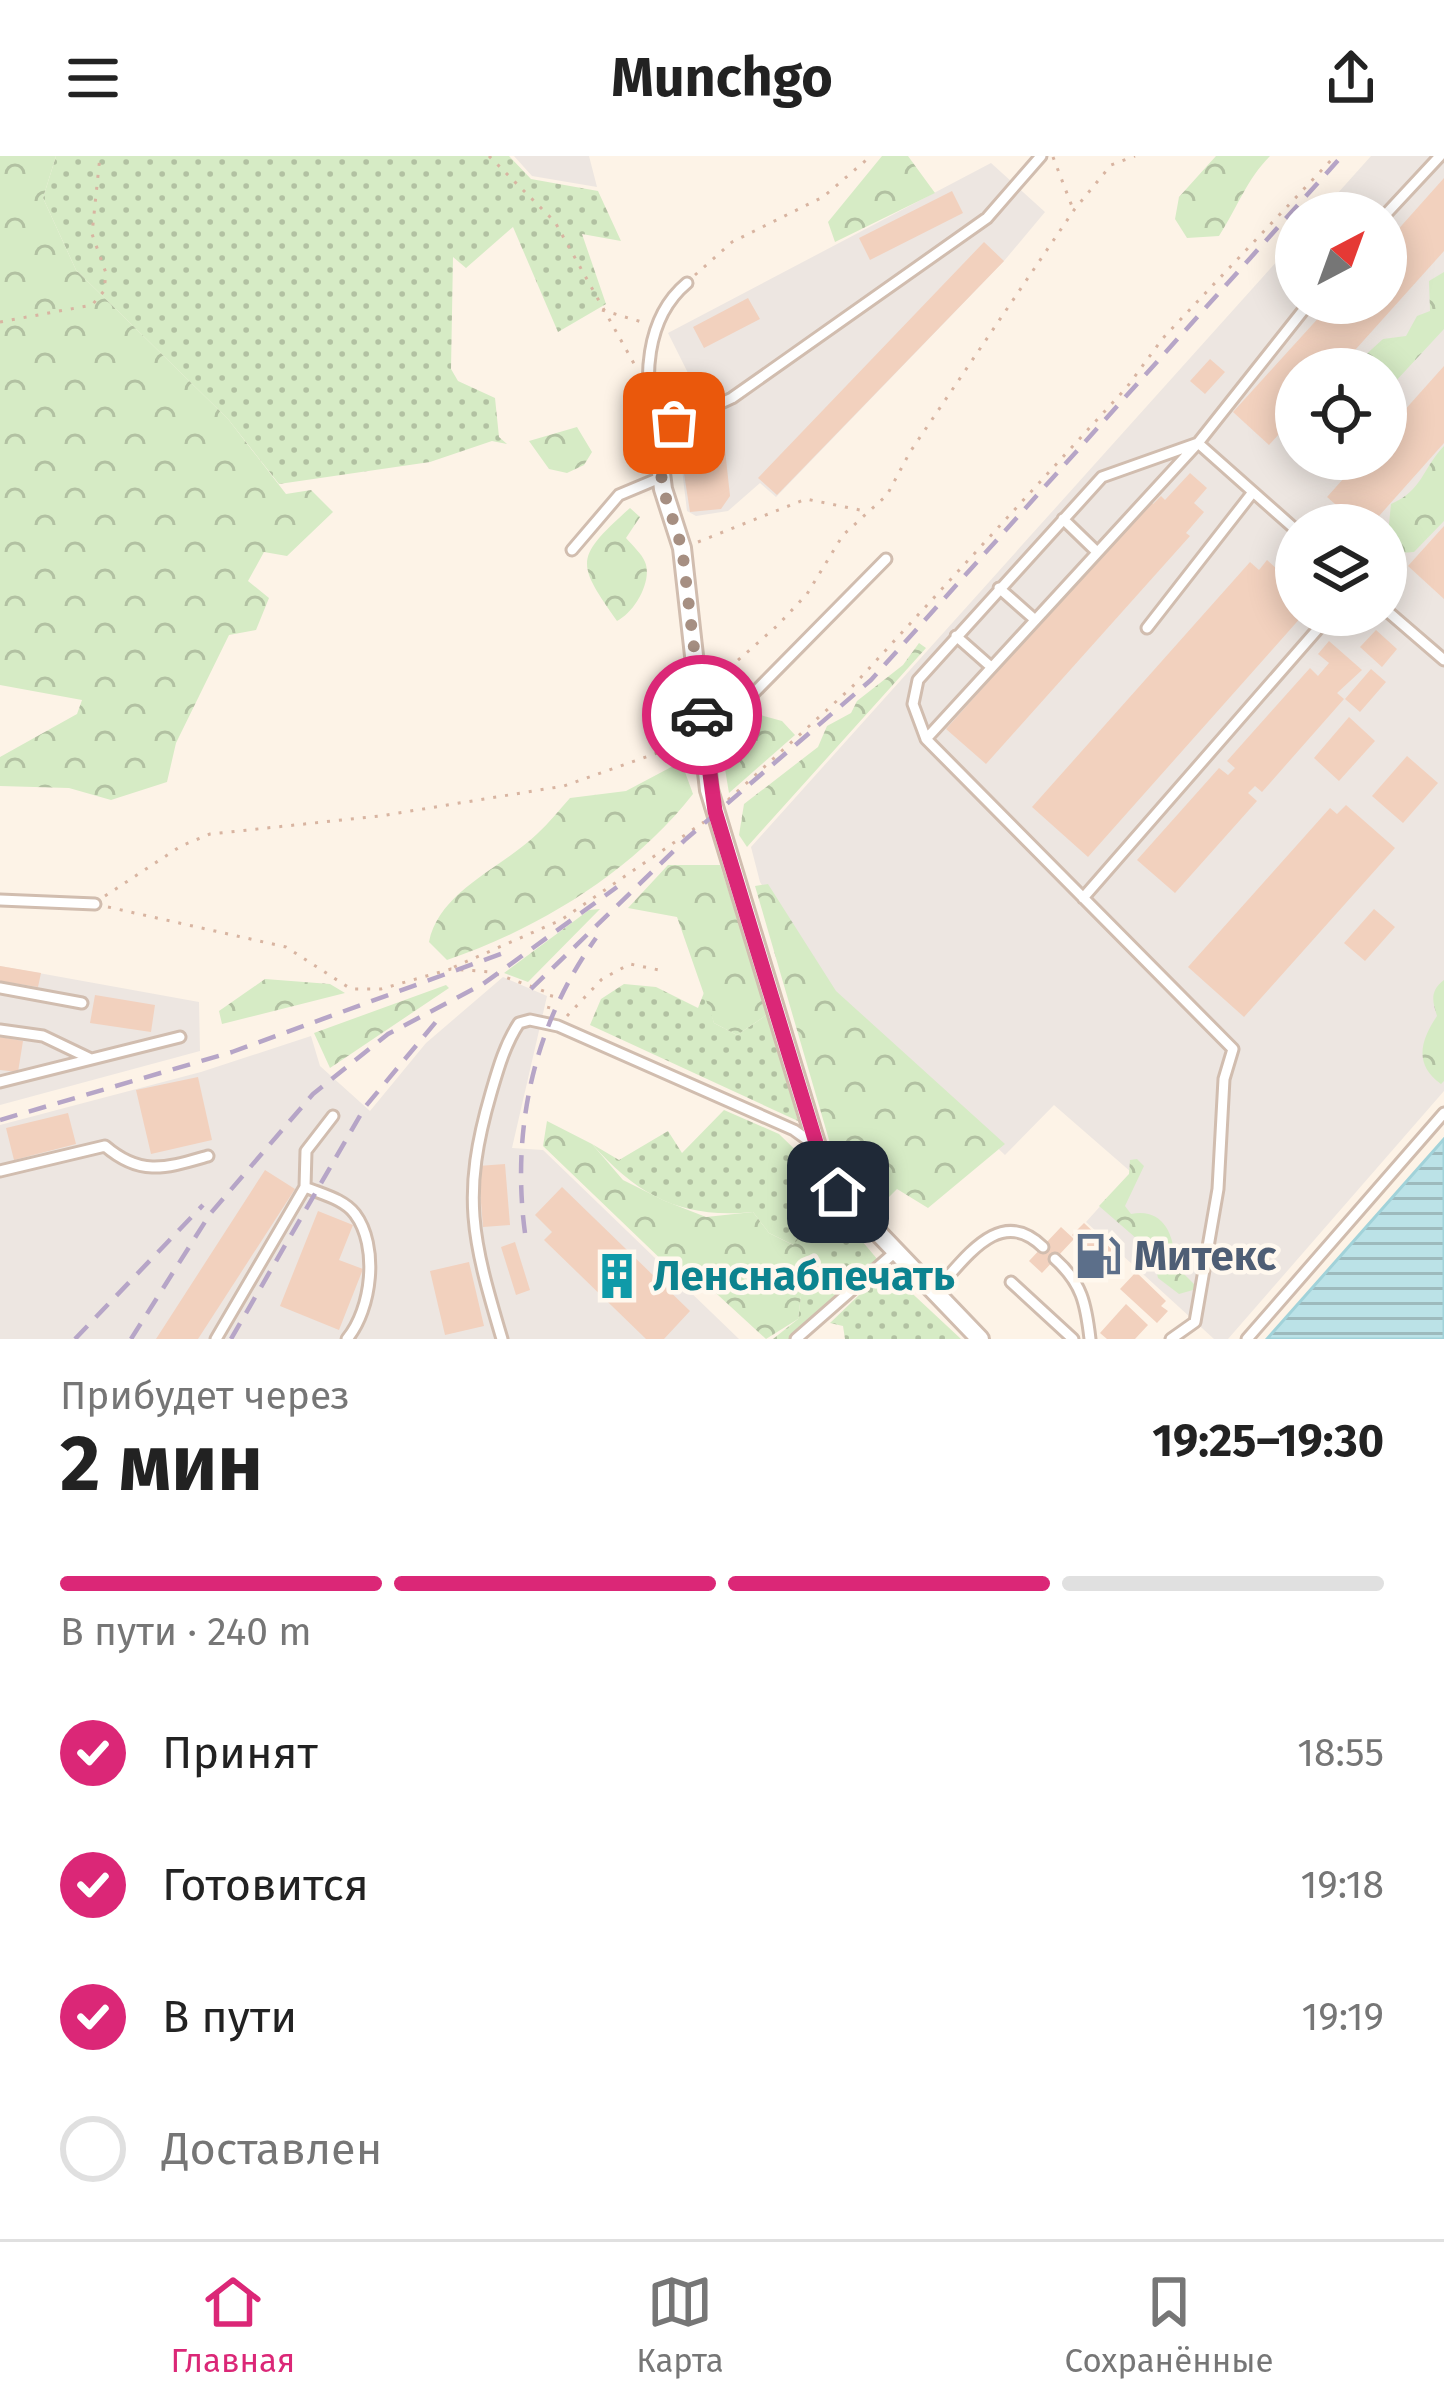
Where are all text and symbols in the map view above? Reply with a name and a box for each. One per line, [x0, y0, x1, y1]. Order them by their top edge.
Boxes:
icon: menu [60, 45, 126, 111]
icon: share [1318, 45, 1384, 111]
text: Munchgo [611, 46, 833, 110]
north arrow [1275, 192, 1407, 324]
map controls [1275, 192, 1407, 636]
button: locate [1275, 348, 1407, 480]
pin [623, 372, 725, 474]
icon: bag [641, 390, 707, 456]
button: layers [1275, 504, 1407, 636]
courier [642, 655, 762, 775]
icon: car [669, 682, 735, 748]
pin [787, 1141, 889, 1243]
icon: home [805, 1159, 871, 1225]
fuel station icon: Митекс [1073, 1231, 1123, 1281]
place label: Митекс [1134, 1231, 1276, 1281]
building icon: Ленснабпечать [592, 1251, 642, 1301]
place label: Ленснабпечать [653, 1251, 955, 1301]
text: Прибудет через [60, 1373, 350, 1419]
text: 19:25–19:30 [1152, 1414, 1384, 1468]
text: 2 мин [60, 1417, 263, 1511]
text: В пути · 240 m [60, 1609, 312, 1655]
icon: check [60, 1720, 126, 1786]
text: Принят [162, 1726, 318, 1780]
text: 18:55 [1297, 1730, 1384, 1776]
icon: check [60, 1852, 126, 1918]
text: Готовится [162, 1858, 369, 1912]
text: 19:18 [1300, 1862, 1384, 1908]
icon: check [60, 1984, 126, 2050]
text: В пути [162, 1990, 297, 2044]
text: 19:19 [1301, 1994, 1384, 2040]
text: Доставлен [162, 2122, 382, 2176]
tab: Главная [170, 2269, 295, 2381]
tab: Карта [636, 2269, 724, 2381]
tab: Сохранённые [1065, 2269, 1274, 2381]

